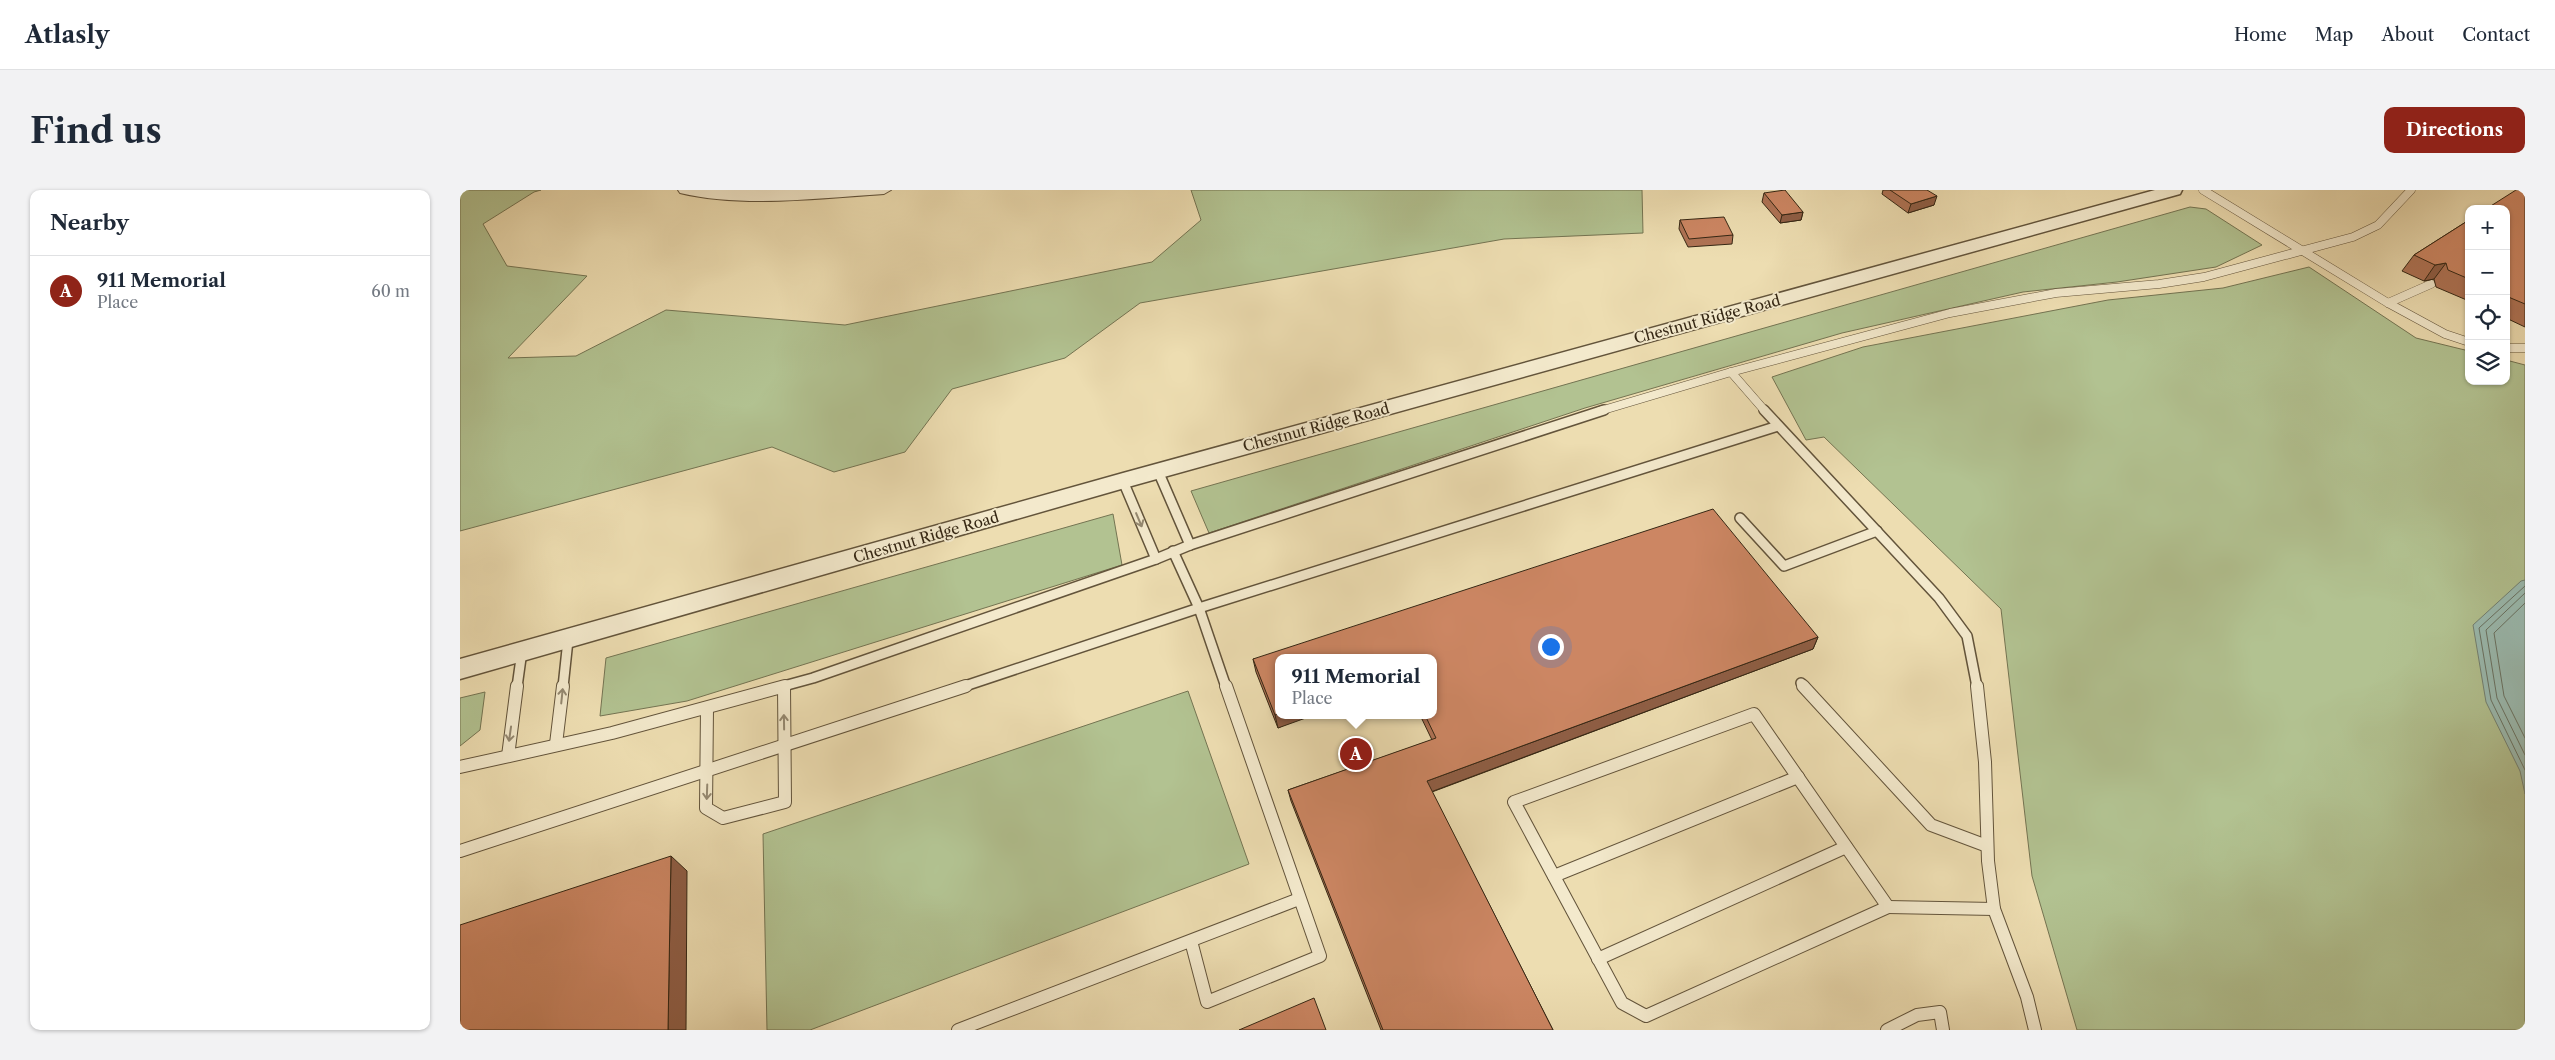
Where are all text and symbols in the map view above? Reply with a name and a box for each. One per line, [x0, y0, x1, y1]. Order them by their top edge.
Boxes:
text: Atlasly [25, 20, 109, 49]
text: Home [2234, 24, 2287, 46]
text: Map [2315, 24, 2353, 46]
text: About [2381, 24, 2434, 46]
text: Contact [2462, 24, 2530, 46]
button: Directions [2384, 107, 2525, 153]
text: Find us [30, 109, 162, 152]
map controls [2465, 205, 2510, 385]
button: + [2465, 205, 2510, 250]
text: Nearby [50, 210, 129, 235]
button: − [2465, 250, 2510, 295]
text: 911 Memorial [97, 269, 226, 292]
text: A [60, 281, 72, 301]
text: 60 m [371, 281, 410, 301]
street label: Chestnut Ridge Road [1632, 290, 1782, 348]
text: Place [97, 292, 138, 312]
button: locate [2465, 295, 2510, 340]
button: layers [2465, 340, 2510, 385]
street label: Chestnut Ridge Road [1241, 398, 1391, 456]
street label: Chestnut Ridge Road [851, 507, 1001, 567]
one-way arrow [1135, 512, 1145, 527]
your location [1538, 634, 1564, 660]
popup [1275, 654, 1437, 719]
text: 911 Memorial [1291, 665, 1421, 688]
one-way arrow [557, 688, 567, 704]
text: Place [1291, 688, 1333, 708]
one-way arrow [779, 714, 789, 730]
one-way arrow [505, 726, 515, 742]
pin: A [1340, 735, 1372, 773]
one-way arrow [702, 784, 711, 800]

